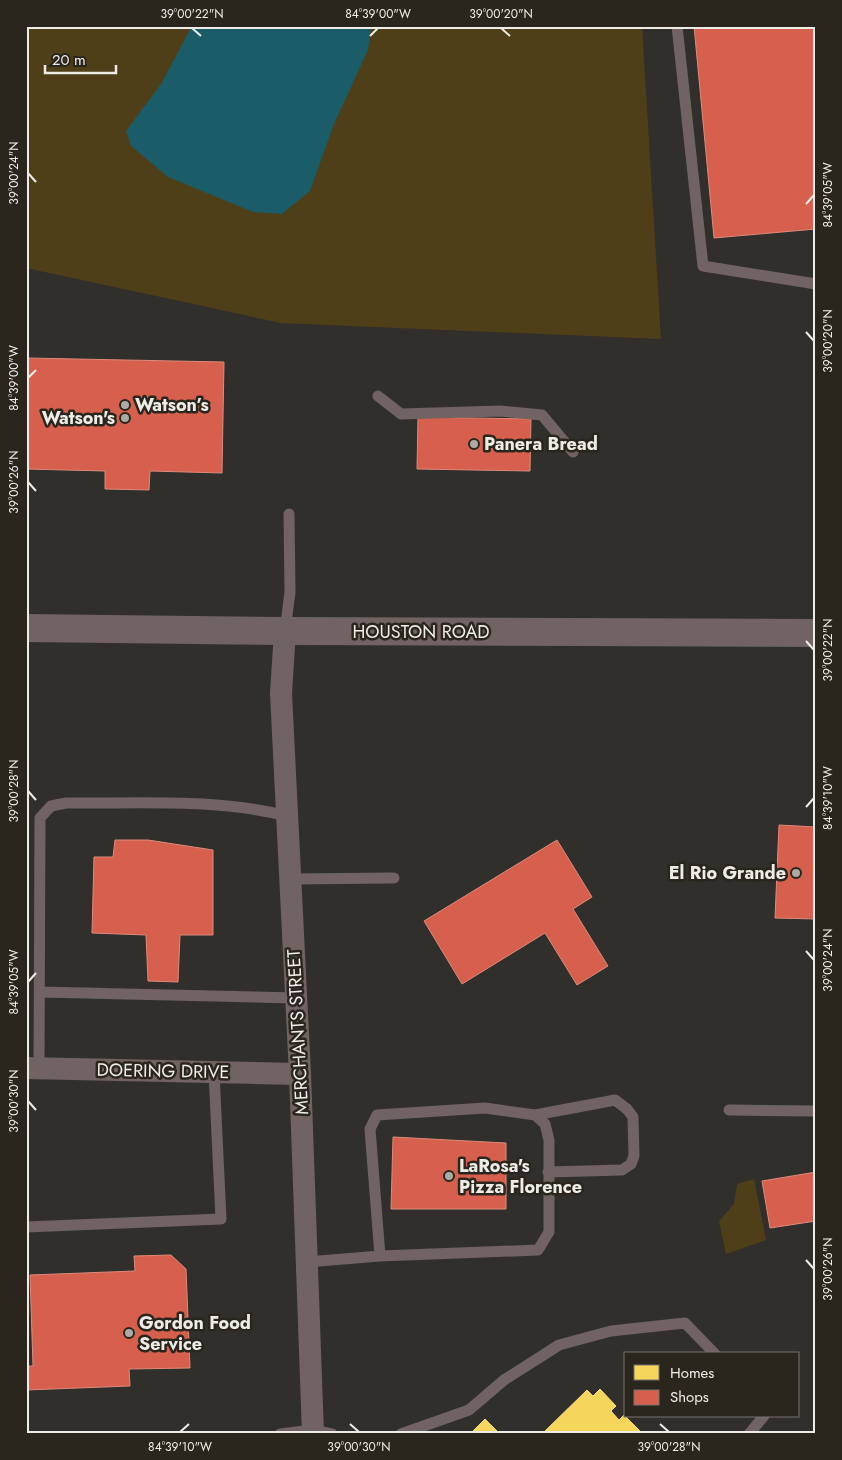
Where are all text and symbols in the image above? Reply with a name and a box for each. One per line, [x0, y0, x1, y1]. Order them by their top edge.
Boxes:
text: 39°00'22"N [160, 5, 224, 23]
text: 84°39'00"W [345, 5, 411, 23]
text: 39°00'20"N [469, 5, 533, 23]
scale bar [45, 42, 116, 74]
text: 20 m [52, 49, 86, 71]
text: 39°00'24"N [5, 141, 23, 205]
text: 84°39'05"W [819, 162, 837, 228]
text: 39°00'20"N [819, 309, 837, 373]
text: 84°39'00"W [5, 345, 23, 411]
place label: Watson’s [135, 392, 209, 418]
marker: Watson’s [119, 399, 131, 411]
place label: Watson's [42, 405, 115, 431]
marker: Watson's [119, 412, 131, 424]
place label: Panera Bread [484, 431, 598, 457]
marker: Panera Bread [468, 438, 480, 450]
text: 39°00'26"N [5, 450, 23, 514]
text: 39°00'22"N [819, 618, 837, 682]
street label: HOUSTON ROAD [352, 619, 490, 645]
text: 39°00'28"N [5, 760, 23, 822]
text: 84°39'10"W [819, 766, 837, 830]
place label: El Rio Grande [669, 860, 786, 886]
marker: El Rio Grande [790, 867, 802, 879]
text: 39°00'24"N [819, 928, 837, 992]
street label: MERCHANTS STREET [281, 948, 315, 1115]
text: 84°39'05"W [5, 949, 23, 1015]
street label: DOERING DRIVE [96, 1057, 230, 1085]
text: 39°00'30"N [5, 1069, 23, 1133]
place label: LaRosa's Pizza Florence [459, 1153, 582, 1200]
marker: LaRosa's Pizza Florence [443, 1170, 455, 1182]
text: 39°00'26"N [819, 1237, 837, 1301]
place label: Gordon Food Service [139, 1310, 251, 1357]
marker: Gordon Food Service [123, 1327, 135, 1339]
legend [624, 1352, 800, 1418]
text: Homes [670, 1362, 714, 1384]
text: Shops [670, 1386, 709, 1408]
text: 84°39'10"W [148, 1438, 212, 1456]
text: 39°00'30"N [327, 1438, 391, 1456]
text: 39°00'28"N [638, 1438, 700, 1456]

